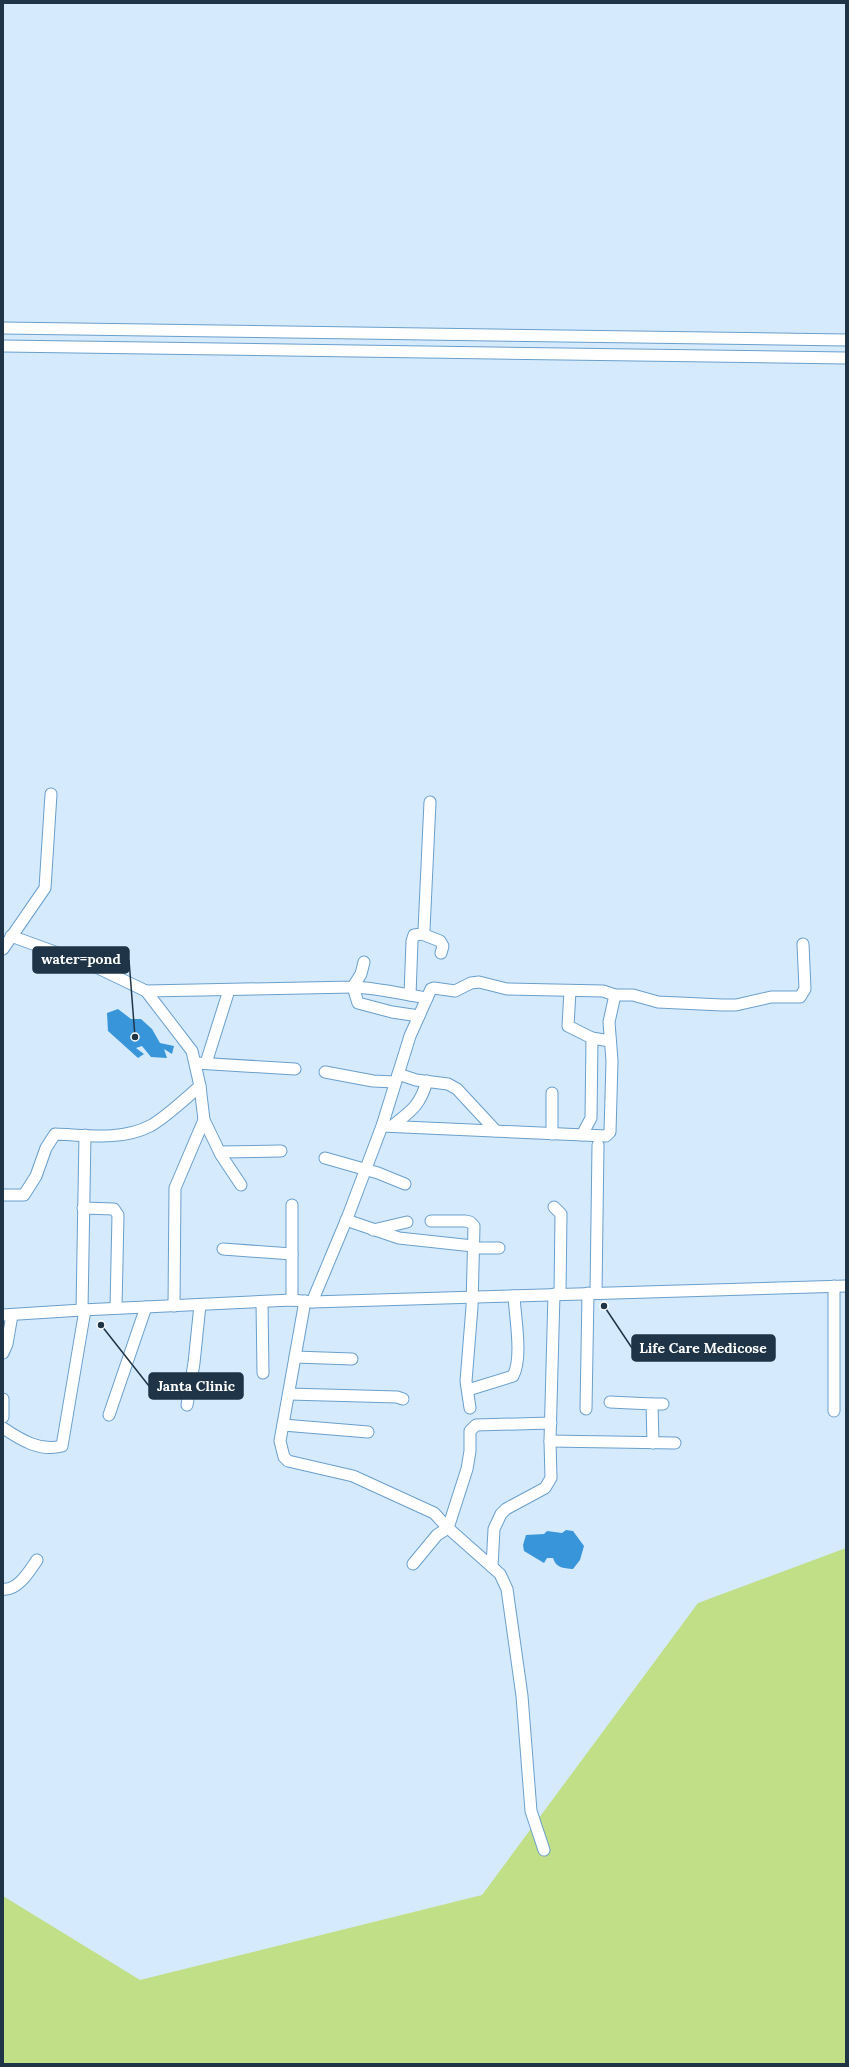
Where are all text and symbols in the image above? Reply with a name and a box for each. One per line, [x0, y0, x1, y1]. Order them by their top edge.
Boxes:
callout: water=pond [33, 947, 129, 973]
text: water=pond [41, 950, 121, 968]
callout: Life Care Medicose [632, 1335, 775, 1361]
text: Life Care Medicose [639, 1339, 767, 1357]
callout: Janta Clinic [149, 1373, 243, 1399]
text: Janta Clinic [157, 1377, 236, 1395]

